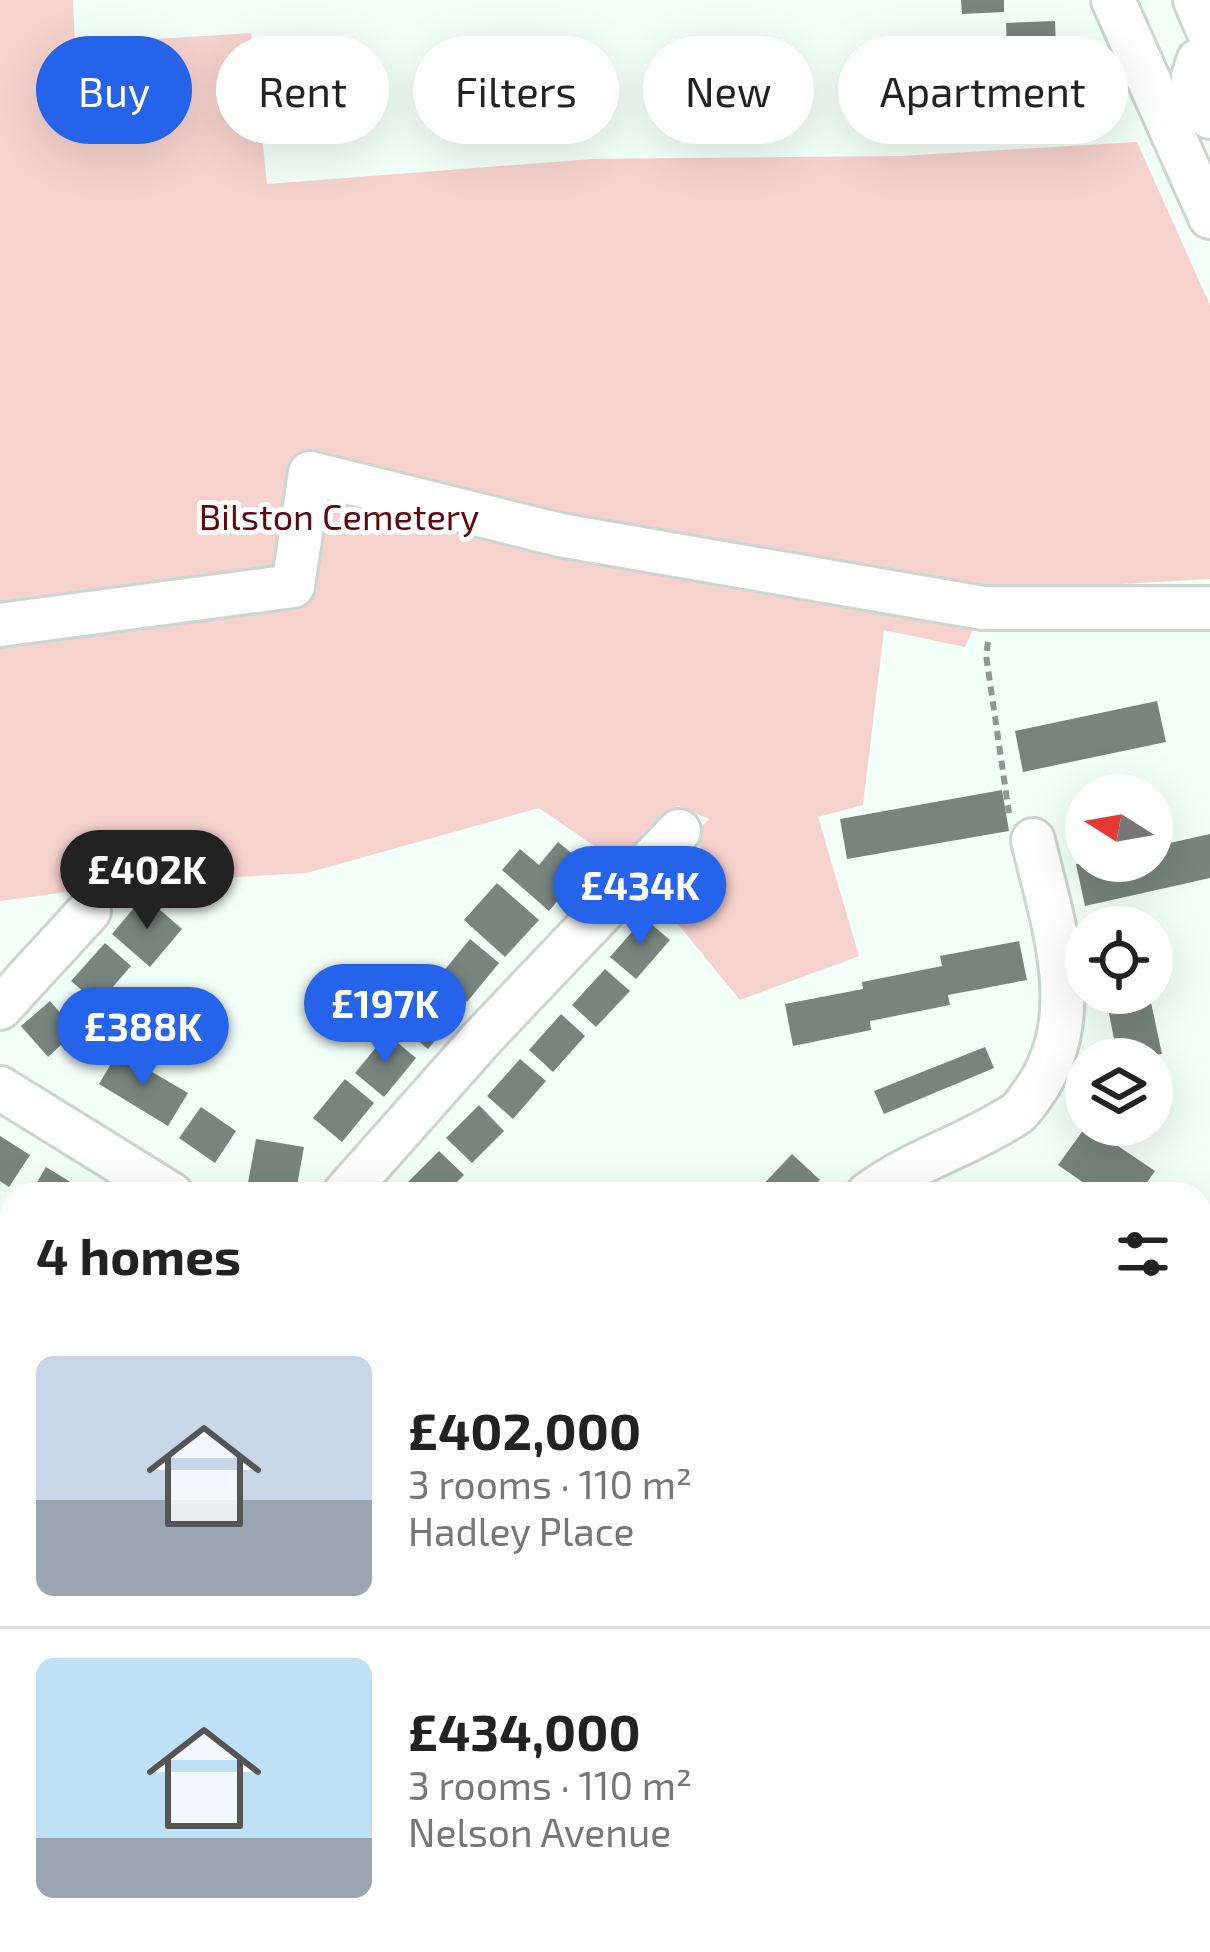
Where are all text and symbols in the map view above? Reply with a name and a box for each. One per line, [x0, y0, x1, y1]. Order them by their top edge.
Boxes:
chip: Buy [36, 36, 192, 144]
chip: Rent [216, 36, 389, 144]
chip: Filters [413, 36, 619, 144]
chip: New [643, 36, 814, 144]
chip: Apartment [838, 36, 1128, 144]
park label: Bilston Cemetery [199, 494, 479, 537]
north arrow [1065, 774, 1173, 882]
map controls [1065, 774, 1173, 1146]
pin: £402K [63, 830, 231, 932]
text: £402K [87, 845, 207, 892]
pin: £434K [556, 846, 724, 948]
text: £434K [580, 861, 700, 908]
button: locate [1065, 906, 1173, 1014]
pin: £197K [301, 964, 469, 1066]
text: £197K [331, 979, 439, 1026]
pin: £388K [59, 987, 227, 1089]
text: £388K [84, 1002, 202, 1049]
button: layers [1065, 1038, 1173, 1146]
icon: filters [1110, 1221, 1176, 1287]
text: 4 homes [36, 1224, 241, 1285]
text: £402,000 [408, 1399, 641, 1460]
icon: home [132, 1404, 276, 1548]
text: 3 rooms · 110 m² [408, 1460, 692, 1507]
text: Hadley Place [408, 1507, 634, 1554]
text: £434,000 [408, 1700, 641, 1761]
icon: home [132, 1706, 276, 1850]
text: 3 rooms · 110 m² [408, 1761, 692, 1808]
text: Nelson Avenue [408, 1808, 671, 1855]

